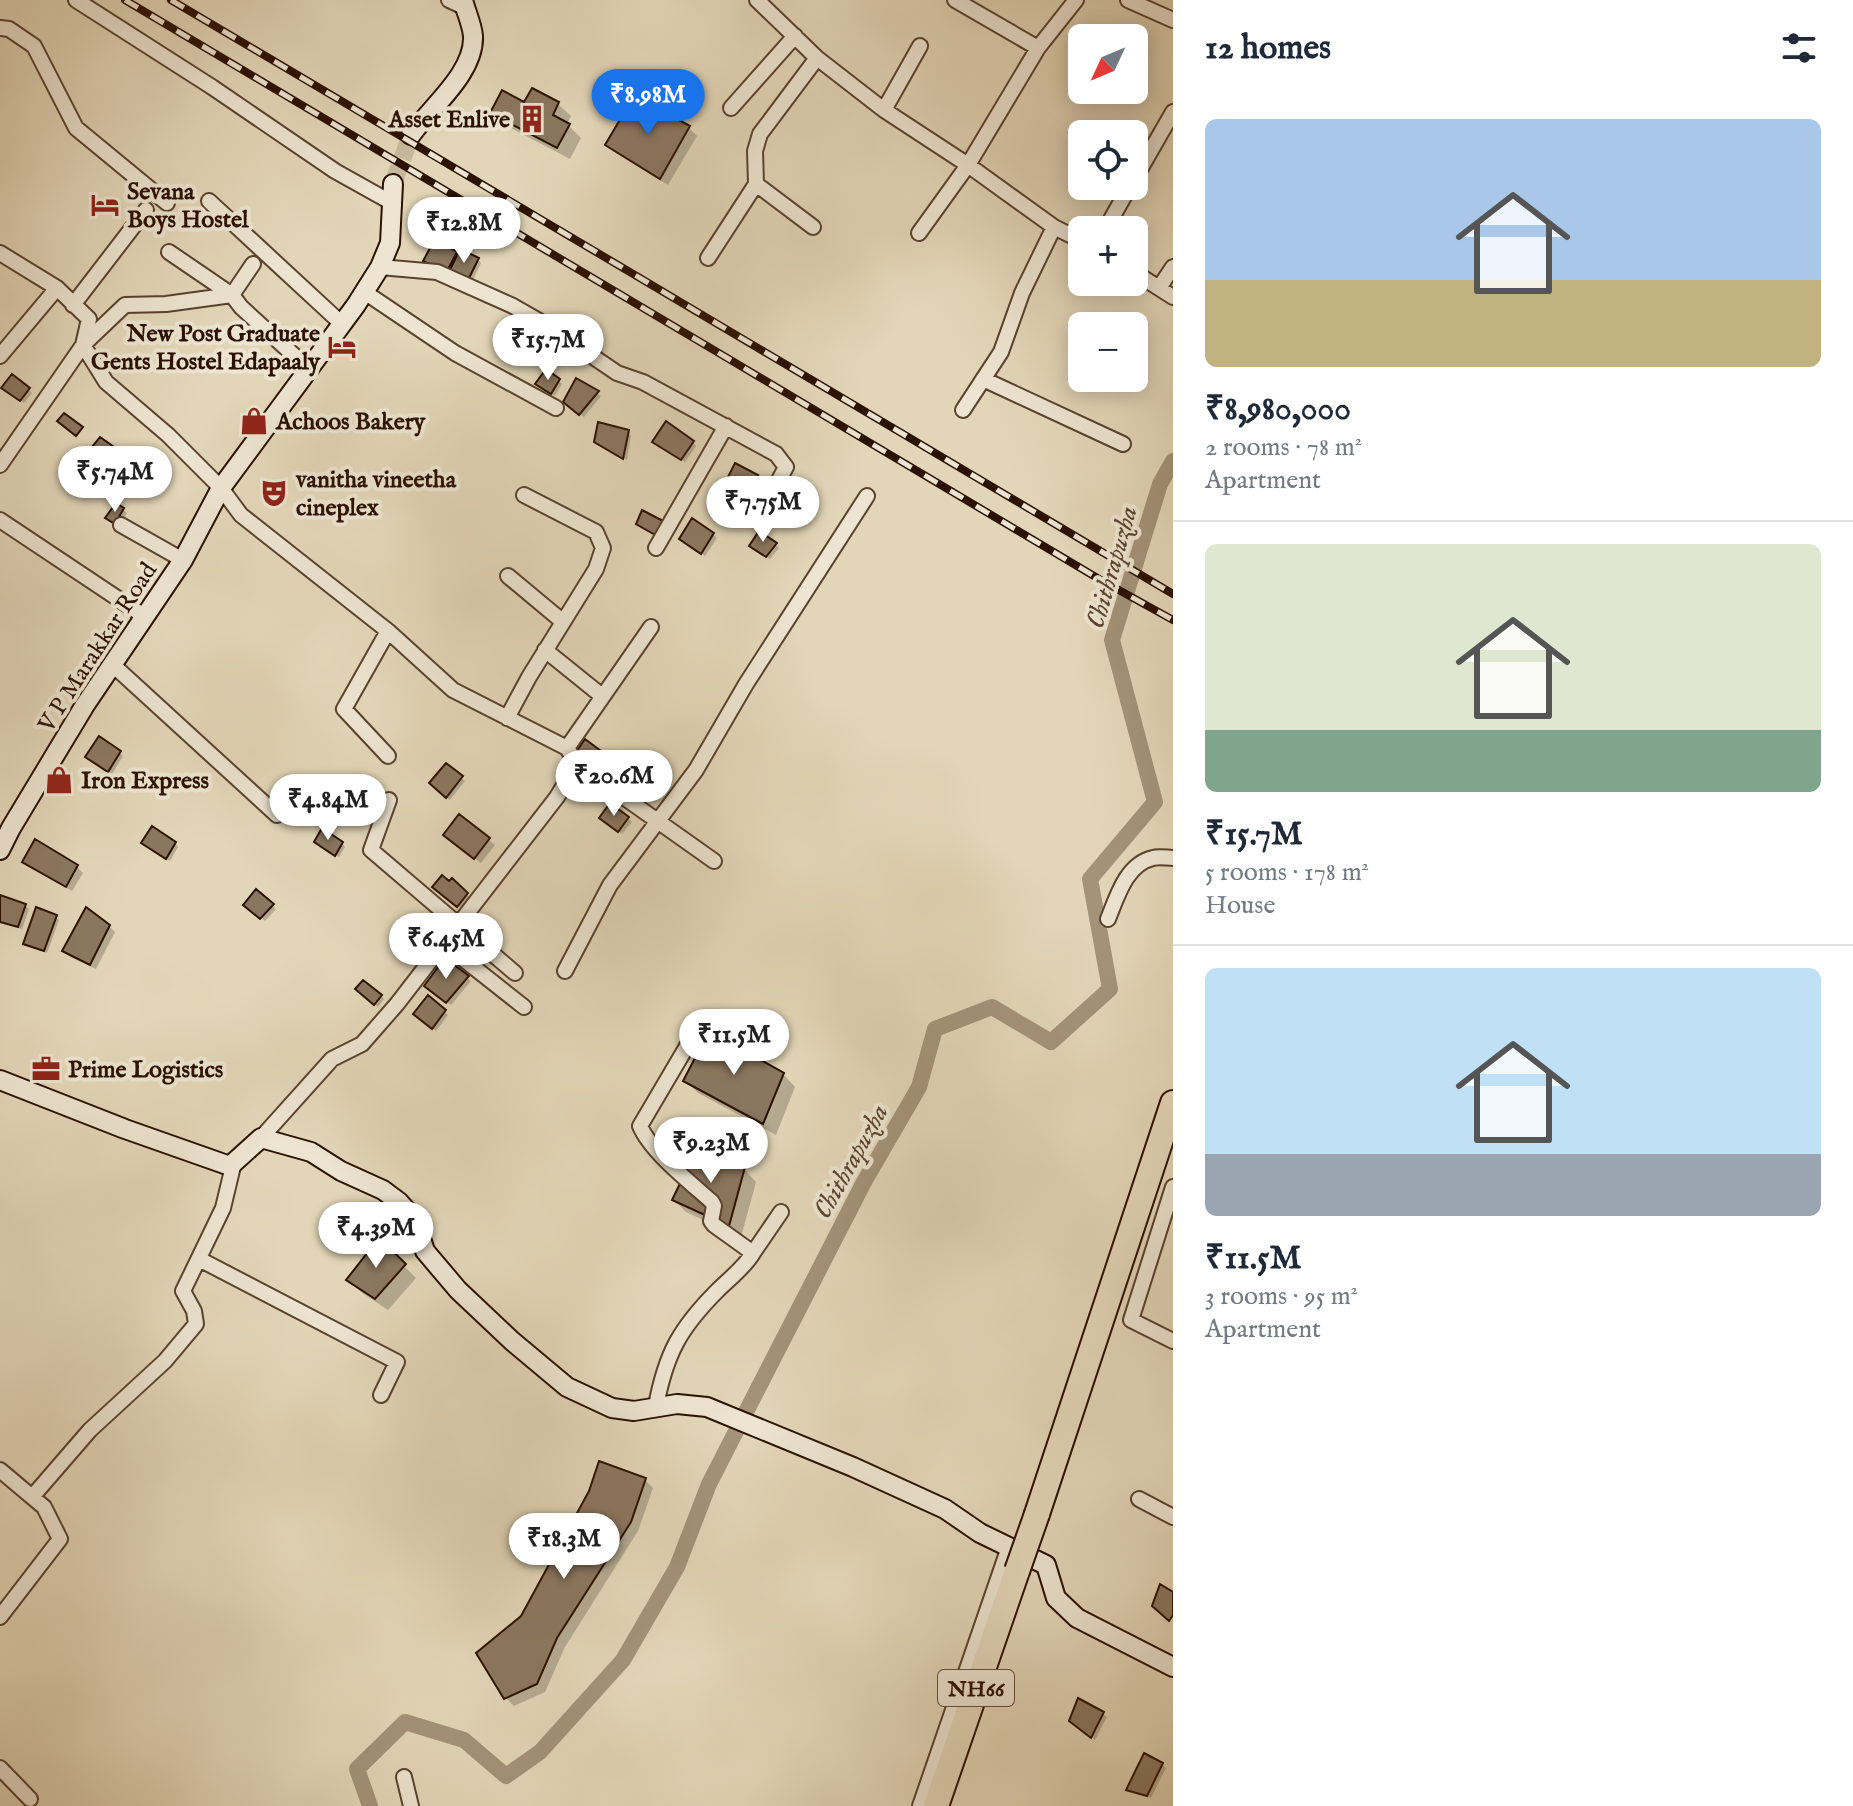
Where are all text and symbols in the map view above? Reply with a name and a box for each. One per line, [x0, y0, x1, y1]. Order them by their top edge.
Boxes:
north arrow [1068, 24, 1148, 104]
map controls [1068, 24, 1148, 392]
icon: filters [1777, 26, 1821, 70]
text: 12 homes [1205, 27, 1331, 70]
pin: ₹8.98M [583, 69, 713, 137]
text: ₹8.98M [610, 78, 686, 111]
building icon: Asset Enlive [517, 104, 547, 134]
place label: Asset Enlive [388, 105, 510, 136]
button: locate [1068, 120, 1148, 200]
icon: home [1441, 171, 1585, 315]
place label: Sevana Boys Hostel [127, 177, 249, 236]
hotel icon: Sevana Boys Hostel [90, 190, 120, 220]
pin: ₹12.8M [399, 197, 529, 265]
text: ₹12.8M [426, 206, 502, 239]
button: + [1068, 216, 1148, 296]
button: − [1068, 312, 1148, 392]
pin: ₹15.7M [483, 314, 613, 382]
place label: New Post Graduate Gents Hostel Edapaaly [91, 319, 321, 378]
text: ₹15.7M [511, 323, 585, 356]
hotel icon: New Post Graduate Gents Hostel Edapaaly [327, 332, 357, 362]
text: ₹8,980,000 [1205, 388, 1351, 431]
shop icon: Achoos Bakery [239, 406, 269, 436]
place label: Achoos Bakery [275, 407, 427, 438]
text: 2 rooms · 78 m² [1205, 431, 1362, 464]
pin: ₹5.74M [50, 446, 180, 514]
text: ₹5.74M [76, 455, 154, 488]
text: Apartment [1205, 464, 1321, 497]
place label: vanitha vineetha cineplex [295, 465, 457, 524]
pin: ₹7.75M [698, 476, 828, 544]
theatre icon: vanitha vineetha cineplex [259, 478, 289, 508]
text: ₹7.75M [724, 485, 802, 518]
water label: Chithrapuzha [1079, 503, 1146, 632]
street label: V P Marakkar Road [31, 557, 165, 740]
icon: home [1441, 596, 1585, 740]
pin: ₹20.6M [549, 750, 679, 818]
text: ₹20.6M [574, 759, 654, 792]
shop icon: Iron Express [44, 765, 74, 795]
place label: Iron Express [81, 766, 210, 797]
pin: ₹4.84M [263, 774, 393, 842]
text: ₹4.84M [287, 783, 369, 816]
text: ₹15.7M [1205, 813, 1303, 856]
text: 5 rooms · 178 m² [1205, 856, 1369, 889]
text: House [1205, 889, 1275, 922]
pin: ₹6.45M [381, 913, 511, 981]
text: ₹6.45M [407, 922, 485, 955]
pin: ₹11.5M [669, 1009, 799, 1077]
text: ₹11.5M [697, 1018, 771, 1051]
icon: home [1441, 1020, 1585, 1164]
office icon: Prime Logistics [31, 1054, 61, 1084]
place label: Prime Logistics [68, 1055, 224, 1086]
water label: Chithrapuzha [806, 1099, 896, 1225]
pin: ₹9.23M [646, 1117, 776, 1185]
text: ₹9.23M [672, 1126, 750, 1159]
pin: ₹4.39M [311, 1202, 441, 1270]
text: ₹4.39M [336, 1211, 416, 1244]
text: ₹11.5M [1205, 1237, 1301, 1280]
text: 3 rooms · 95 m² [1205, 1280, 1358, 1313]
text: Apartment [1205, 1313, 1321, 1346]
pin: ₹18.3M [499, 1513, 629, 1581]
text: ₹18.3M [527, 1522, 601, 1555]
road number: NH66 [938, 1670, 1014, 1706]

